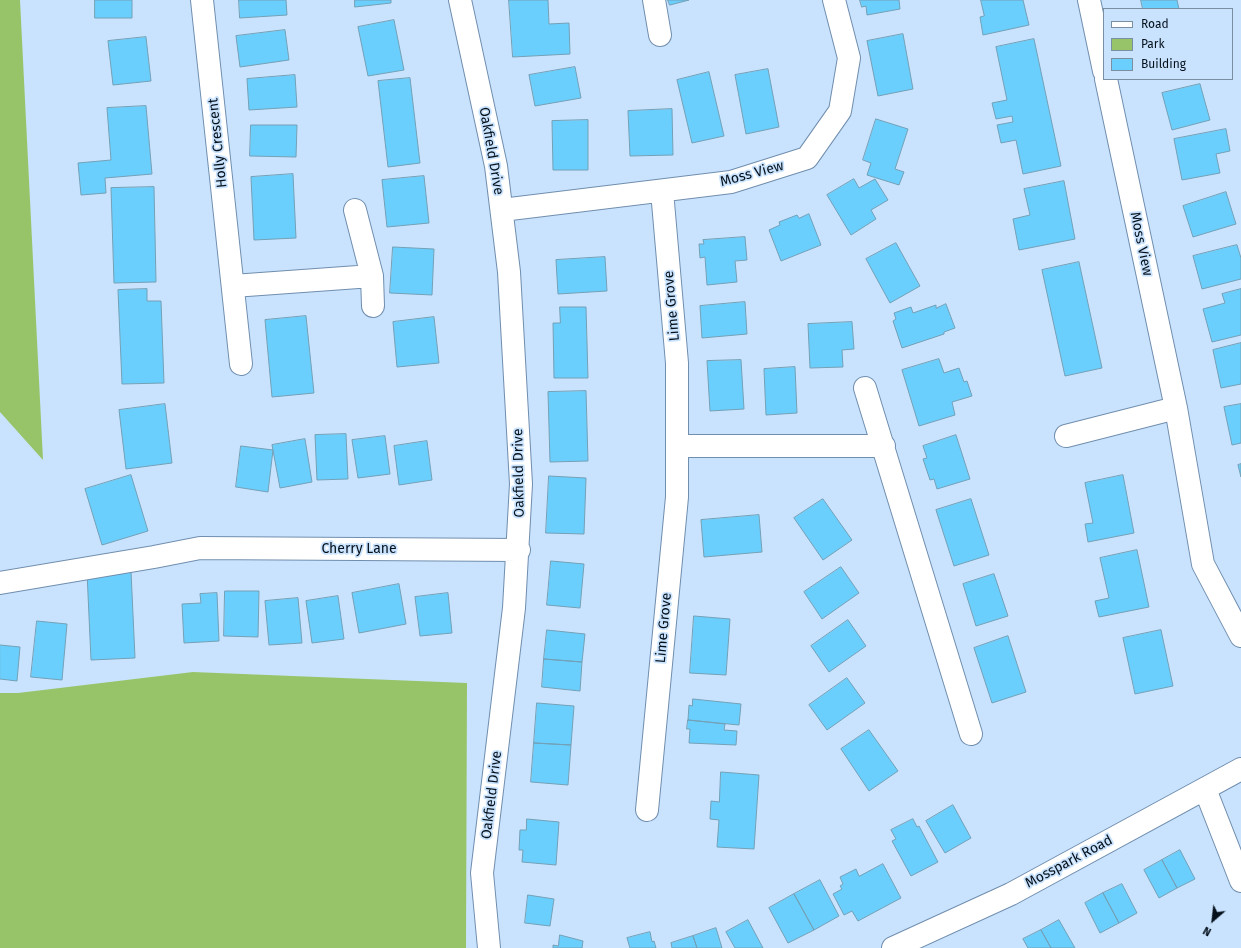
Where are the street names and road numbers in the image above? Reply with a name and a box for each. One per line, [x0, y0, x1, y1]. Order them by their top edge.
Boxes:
street label: Holly Crescent [205, 97, 231, 189]
street label: Oakfield Drive [475, 106, 507, 196]
street label: Moss View [718, 157, 786, 191]
street label: Moss View [1126, 210, 1156, 278]
street label: Lime Grove [661, 270, 683, 342]
street label: Oakfield Drive [510, 428, 528, 518]
street label: Cherry Lane [321, 541, 397, 557]
street label: Lime Grove [653, 592, 675, 664]
street label: Oakfield Drive [478, 750, 506, 840]
street label: Mosspark Road [1023, 832, 1115, 892]

